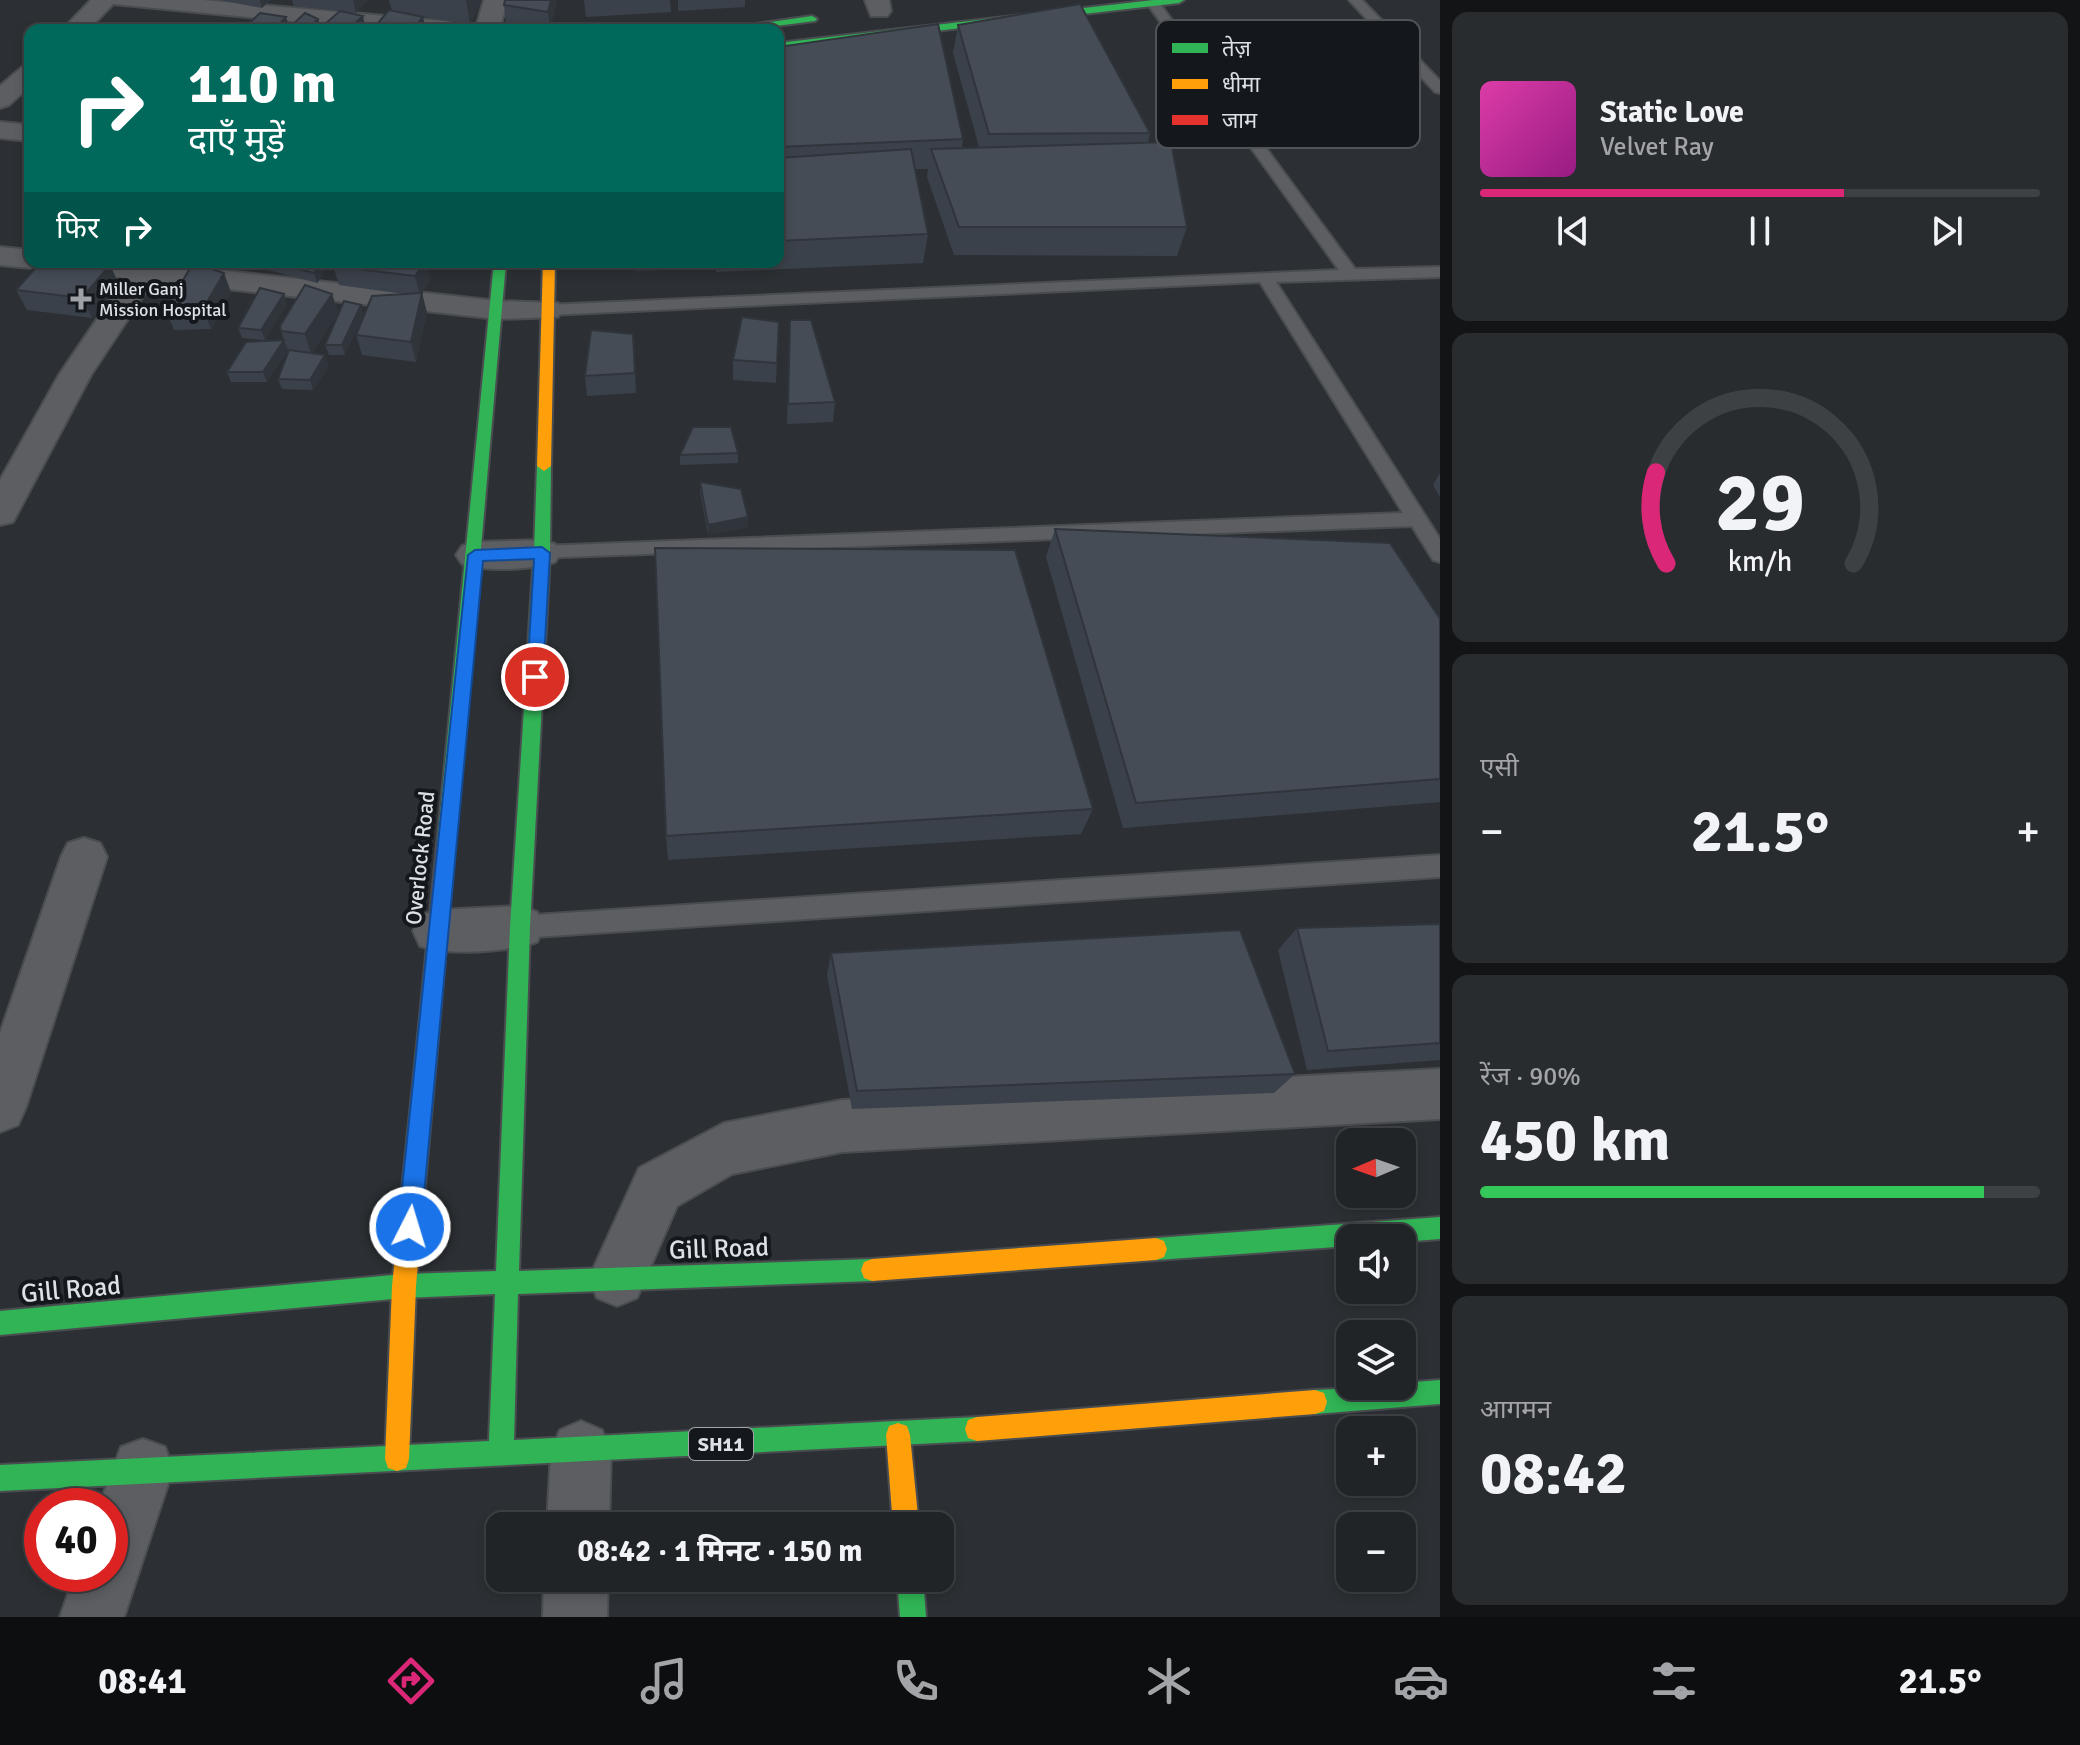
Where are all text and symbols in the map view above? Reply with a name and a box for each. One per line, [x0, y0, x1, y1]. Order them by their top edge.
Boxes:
legend [1156, 20, 1420, 148]
text: तेज़ [1222, 35, 1252, 62]
text: 110 m [188, 49, 336, 118]
icon: right [56, 56, 160, 160]
text: धीमा [1222, 71, 1260, 98]
text: Static Love [1600, 94, 1744, 131]
text: जाम [1222, 107, 1258, 134]
text: दाएँ मुड़ें [188, 118, 285, 163]
text: Velvet Ray [1600, 131, 1714, 163]
icon: right [115, 208, 159, 252]
icon: previous [1551, 209, 1595, 253]
icon: pause [1738, 209, 1782, 253]
icon: next [1925, 209, 1969, 253]
text: फिर [56, 210, 99, 247]
place label: Miller Ganj Mission Hospital [99, 278, 227, 321]
marker: Miller Ganj Mission Hospital [70, 288, 92, 310]
text: 29 [1715, 451, 1805, 553]
text: km/h [1728, 544, 1792, 579]
pin [501, 643, 569, 711]
icon: arrive [513, 655, 557, 699]
text: एसी [1480, 752, 1519, 784]
street label: Overlock Road [400, 790, 440, 926]
text: 21.5° [1691, 795, 1829, 869]
text: − [1480, 805, 1504, 859]
text: + [2016, 805, 2040, 859]
text: रेंज · 90% [1480, 1061, 1581, 1093]
text: 450 km [1480, 1104, 1670, 1178]
north arrow [1336, 1128, 1416, 1208]
map controls [1336, 1128, 1416, 1592]
position arrow [368, 1185, 452, 1269]
button: sound [1336, 1224, 1416, 1304]
street label: Gill Road [668, 1231, 770, 1267]
street label: Gill Road [20, 1270, 122, 1310]
button: layers [1336, 1320, 1416, 1400]
text: आगमन [1480, 1394, 1551, 1426]
button: + [1336, 1416, 1416, 1496]
road number: SH11 [689, 1428, 753, 1460]
text: 08:42 [1480, 1437, 1627, 1511]
speed limit sign: 40 [24, 1488, 128, 1592]
button: − [1336, 1512, 1416, 1592]
text: 08:42 · 1 मिनट · 150 m [577, 1533, 863, 1570]
icon: directions [383, 1653, 439, 1709]
icon: music [636, 1653, 692, 1709]
icon: phone [888, 1653, 944, 1709]
icon: climate [1141, 1653, 1197, 1709]
icon: car [1393, 1653, 1449, 1709]
icon: filters [1646, 1653, 1702, 1709]
text: 08:41 [98, 1659, 187, 1704]
text: 21.5° [1899, 1659, 1982, 1704]

